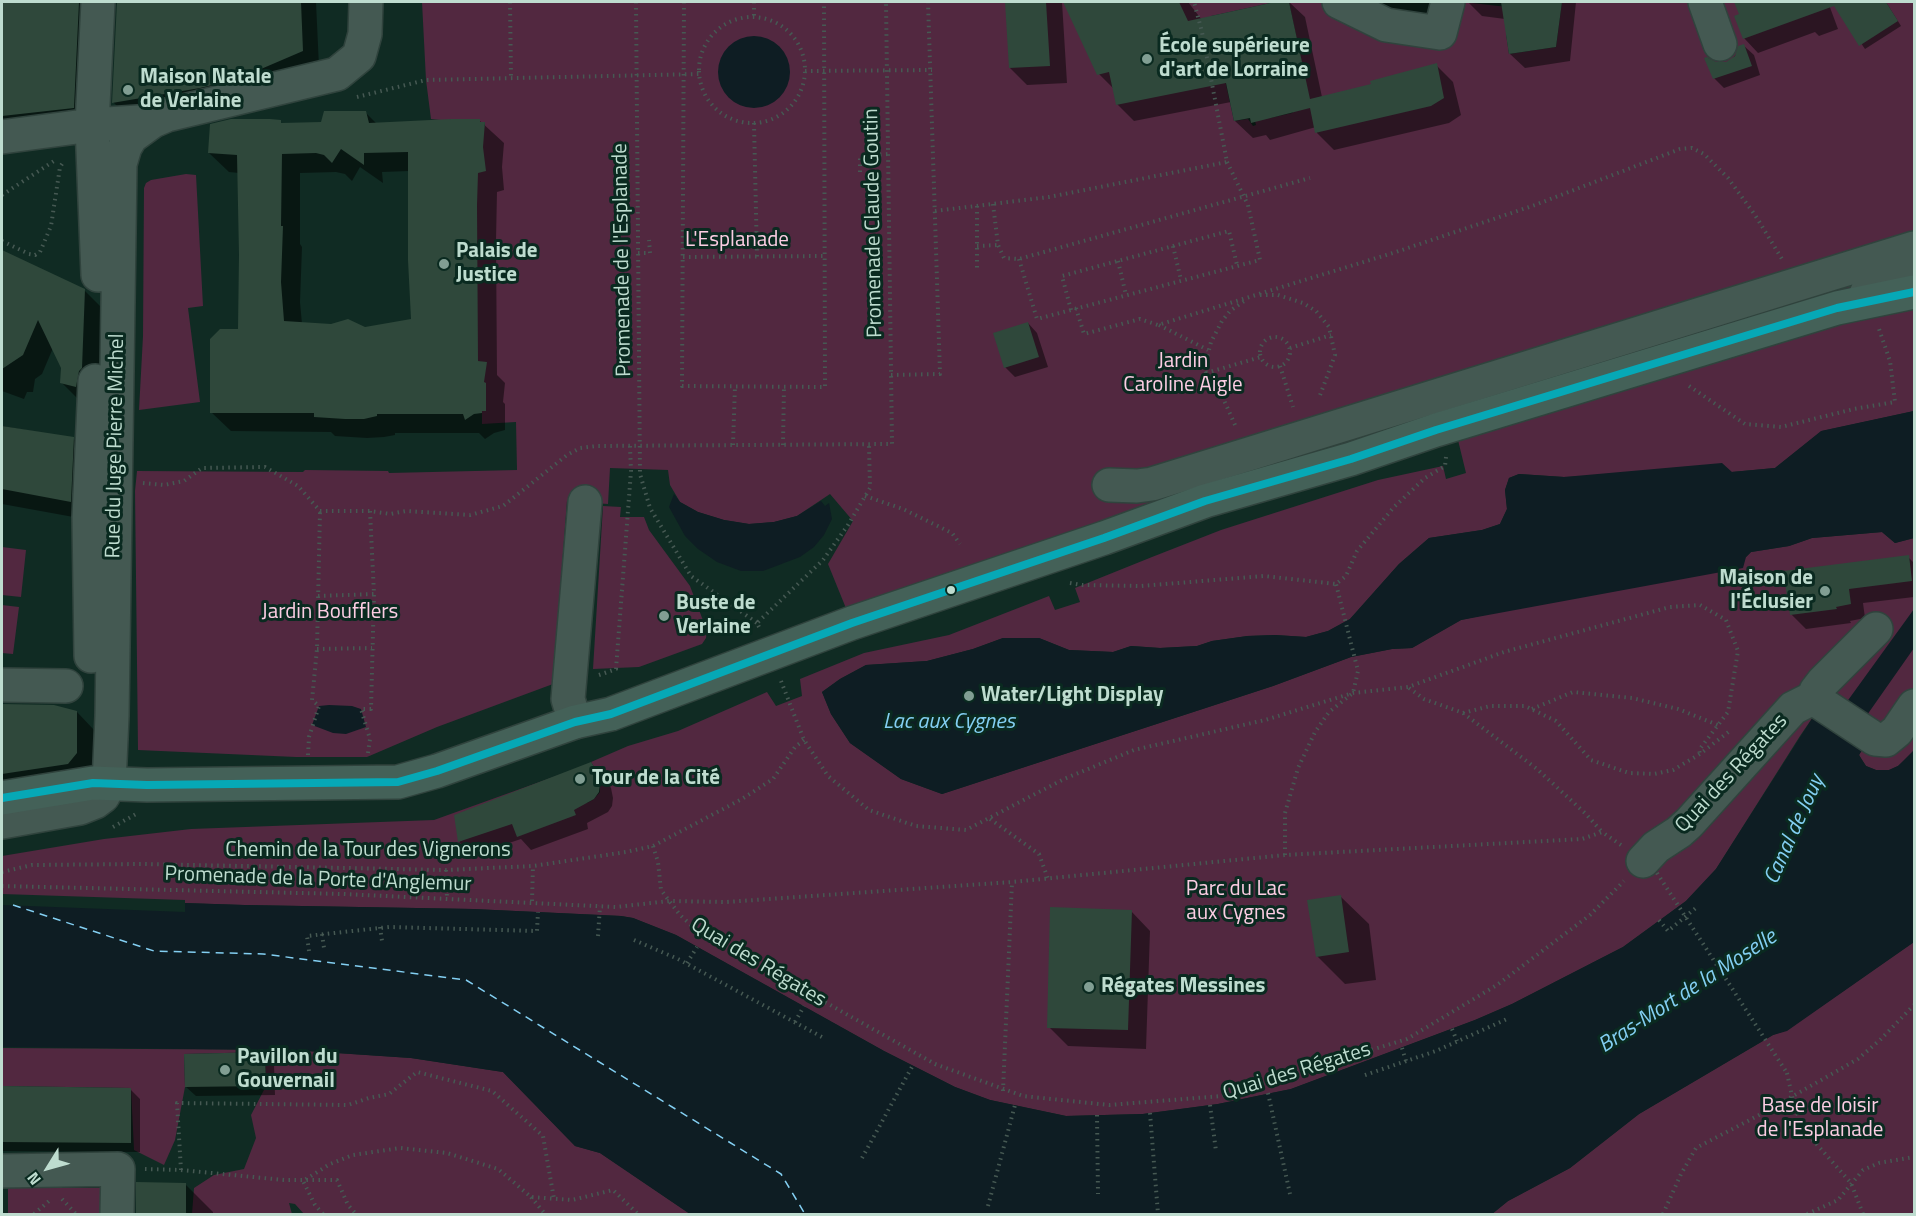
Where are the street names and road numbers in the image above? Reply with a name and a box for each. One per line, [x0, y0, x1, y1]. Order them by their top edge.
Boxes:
street label: Promenade Claude Goutin [859, 108, 889, 338]
street label: Promenade de l'Esplanade [608, 143, 638, 377]
street label: Rue du Juge Pierre Michel [101, 333, 131, 559]
street label: Quai des Régates [1671, 709, 1793, 839]
street label: Chemin de la Tour des Vignerons [225, 838, 511, 864]
street label: Promenade de la Porte d'Anglemur [164, 862, 472, 898]
street label: Quai des Régates [686, 913, 830, 1013]
street label: Quai des Régates [1220, 1038, 1374, 1106]

